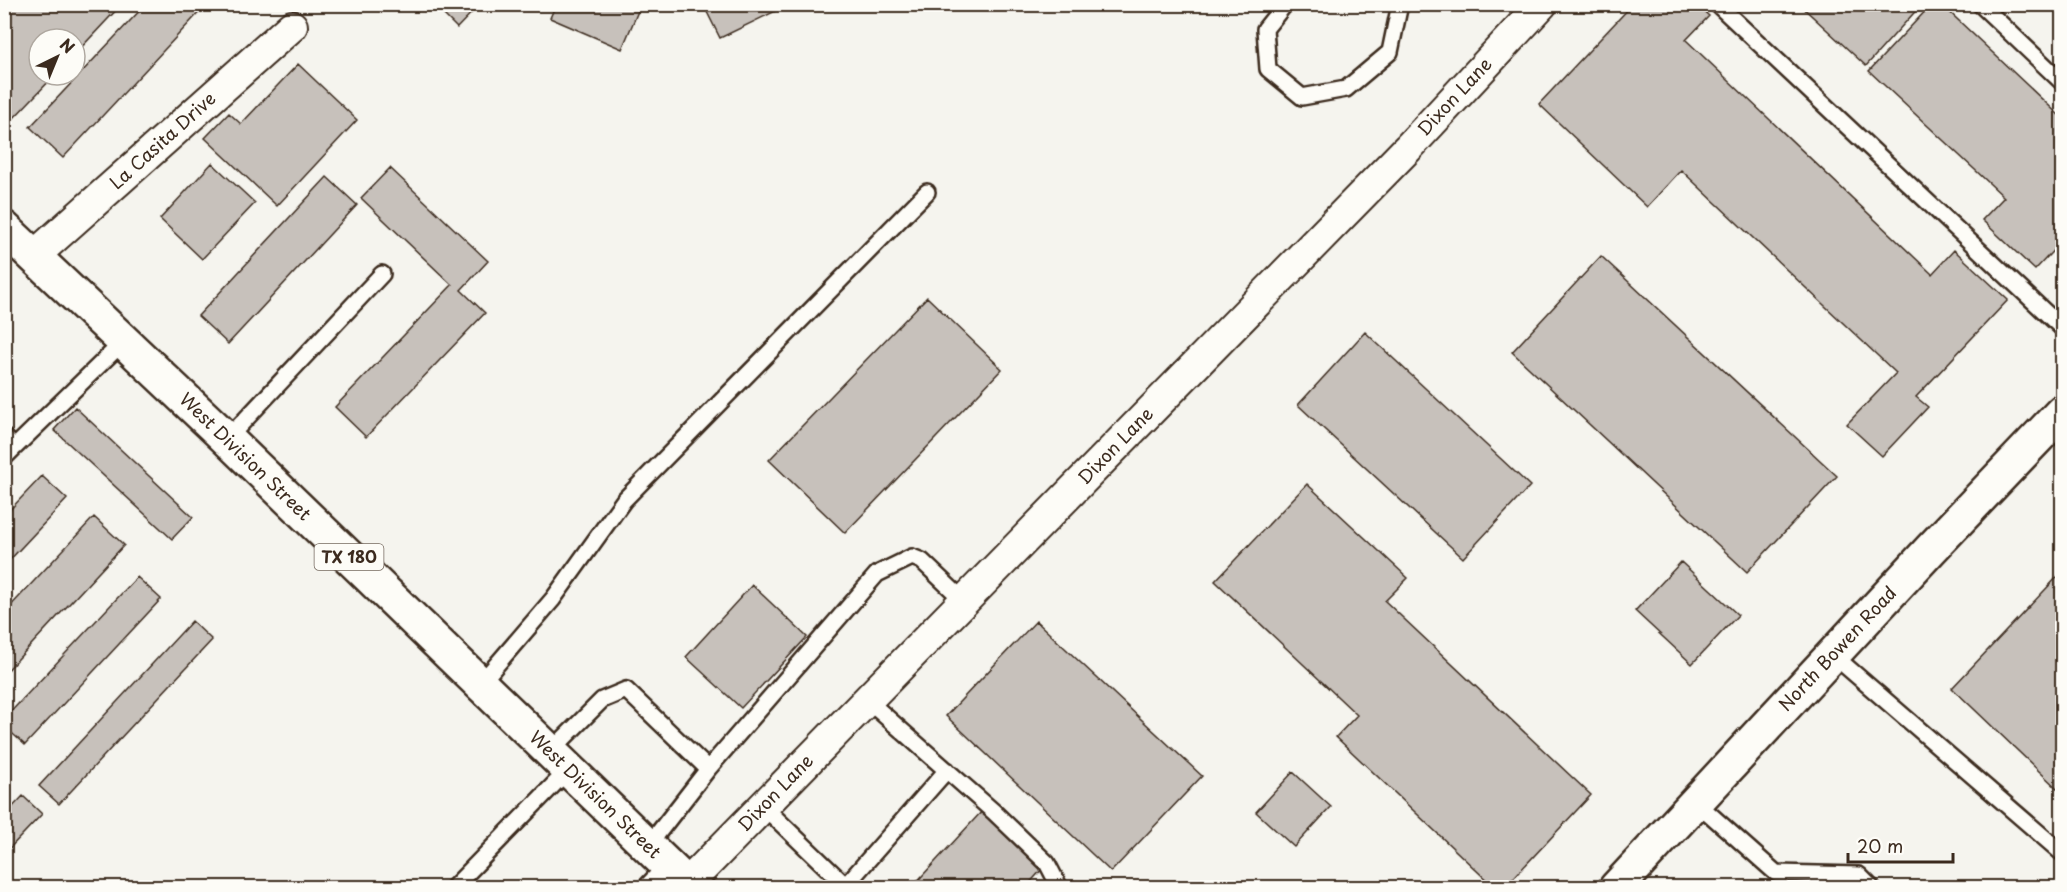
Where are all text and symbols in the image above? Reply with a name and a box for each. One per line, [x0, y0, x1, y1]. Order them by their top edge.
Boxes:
north arrow [27, 27, 87, 87]
text: N [55, 32, 81, 58]
street label: Dixon Lane [1410, 51, 1497, 141]
street label: La Casita Drive [103, 85, 221, 195]
street label: West Division Street [174, 386, 318, 526]
street label: Dixon Lane [1071, 400, 1159, 490]
road number: TX 180 [314, 544, 384, 570]
street label: North Bowen Road [1772, 579, 1902, 716]
street label: West Division Street [524, 724, 668, 864]
street label: Dixon Lane [731, 747, 819, 837]
scale bar [1848, 826, 1953, 864]
text: 20 m [1857, 832, 1903, 859]

